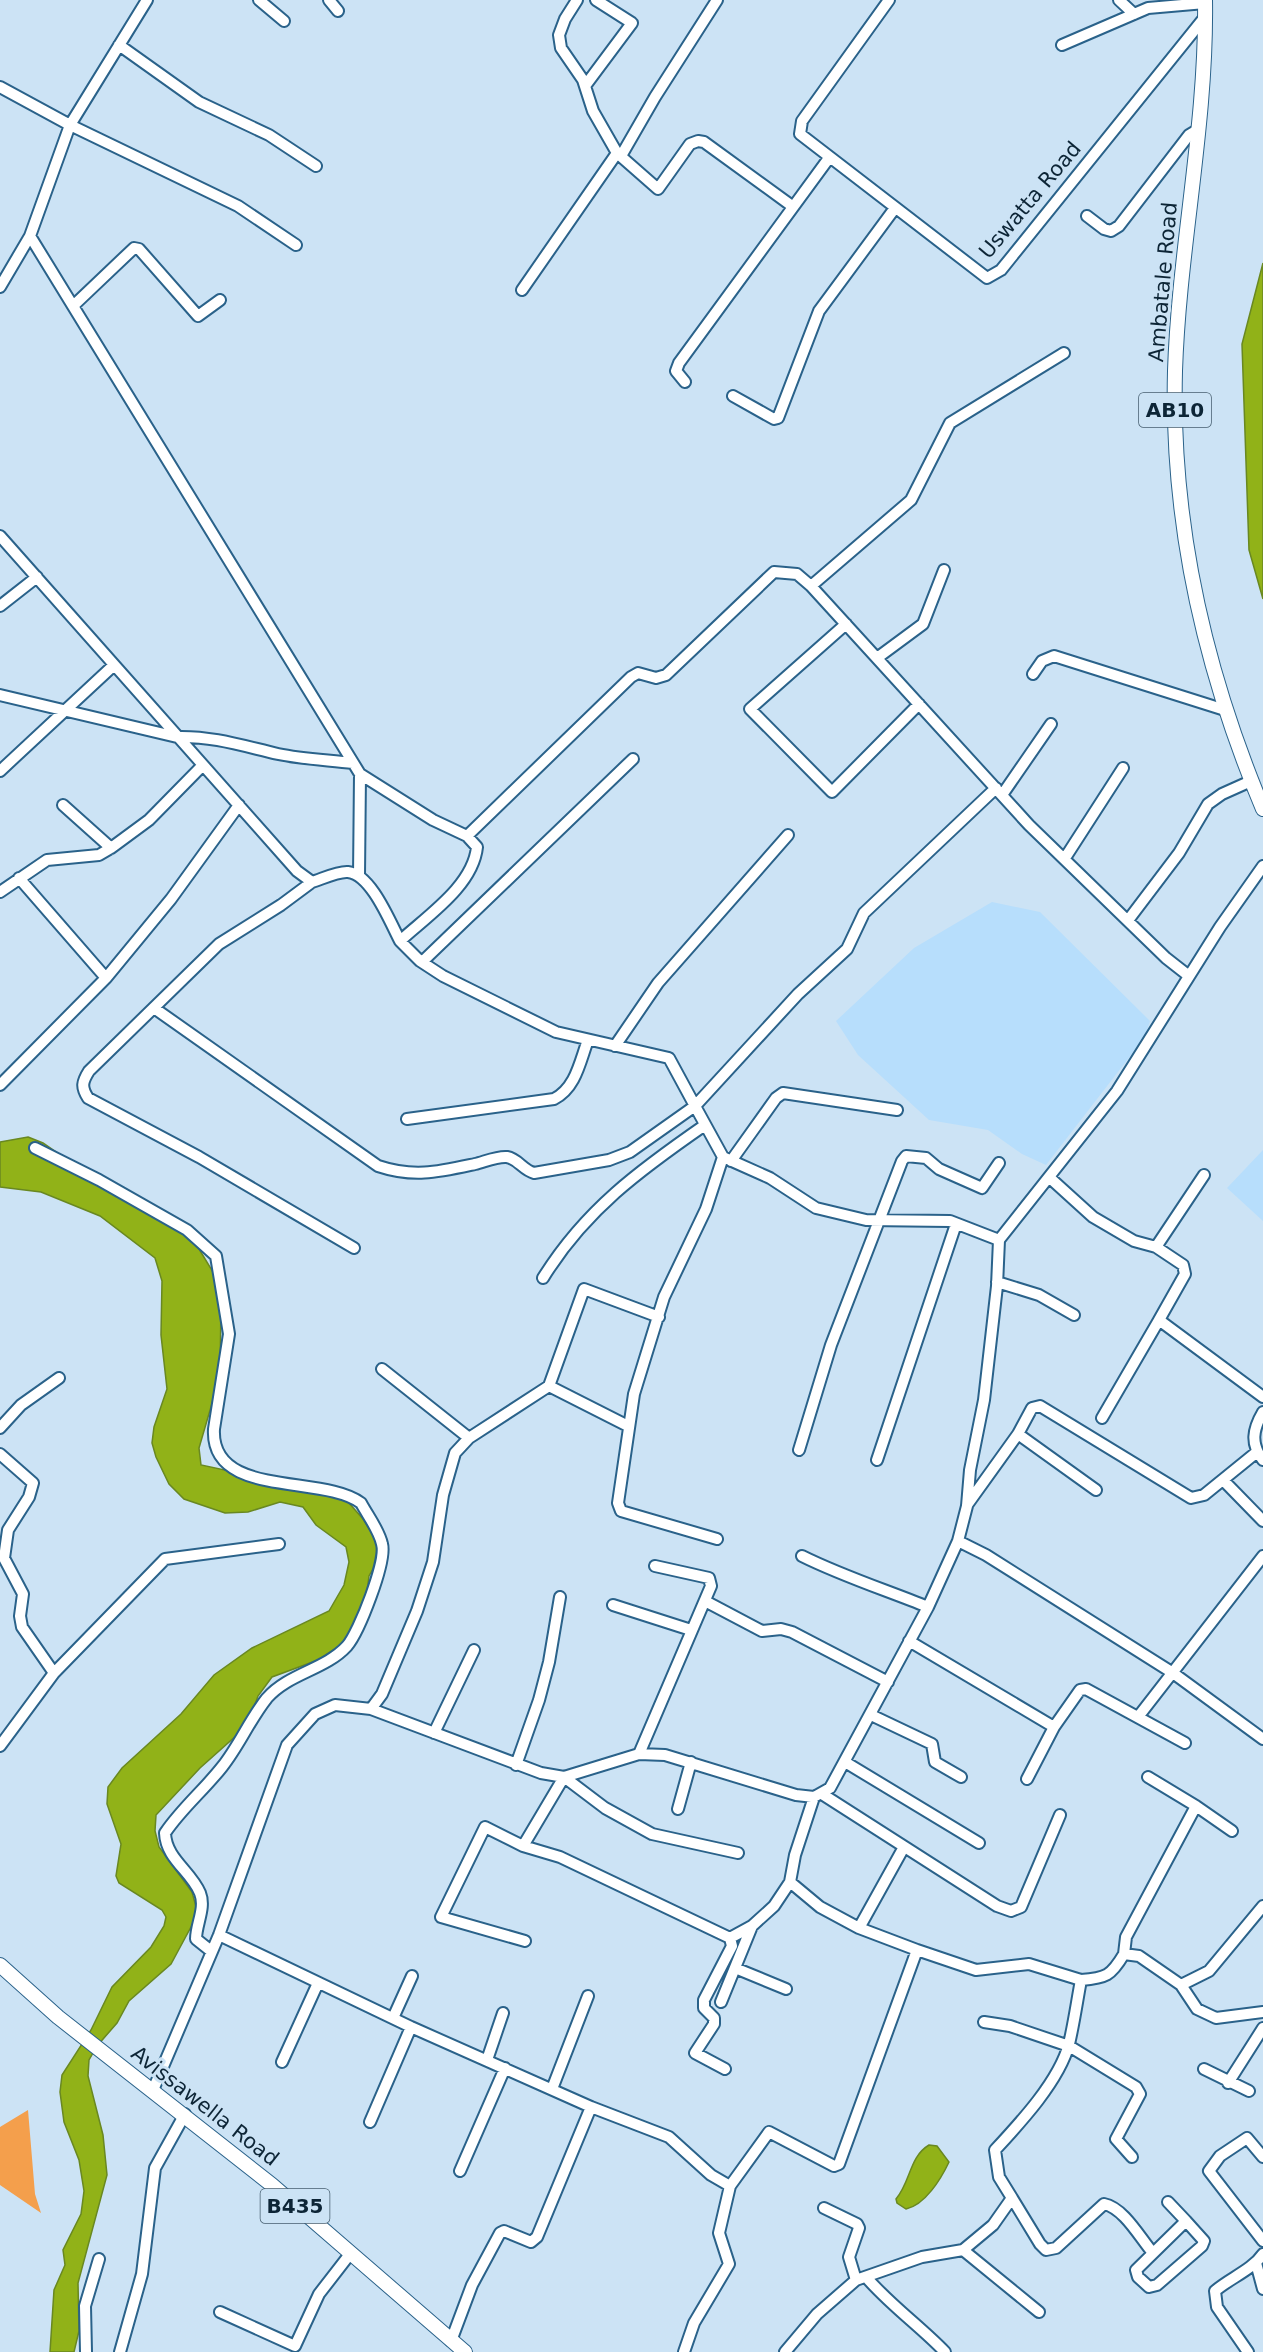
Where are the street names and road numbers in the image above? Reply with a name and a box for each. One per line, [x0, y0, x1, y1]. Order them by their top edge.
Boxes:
street label: Uswatta Road [974, 137, 1086, 263]
street label: Ambatale Road [1144, 201, 1182, 363]
road number: AB10 [1139, 393, 1211, 427]
street label: Avissawella Road [127, 2041, 283, 2171]
road number: B435 [260, 2189, 330, 2223]

